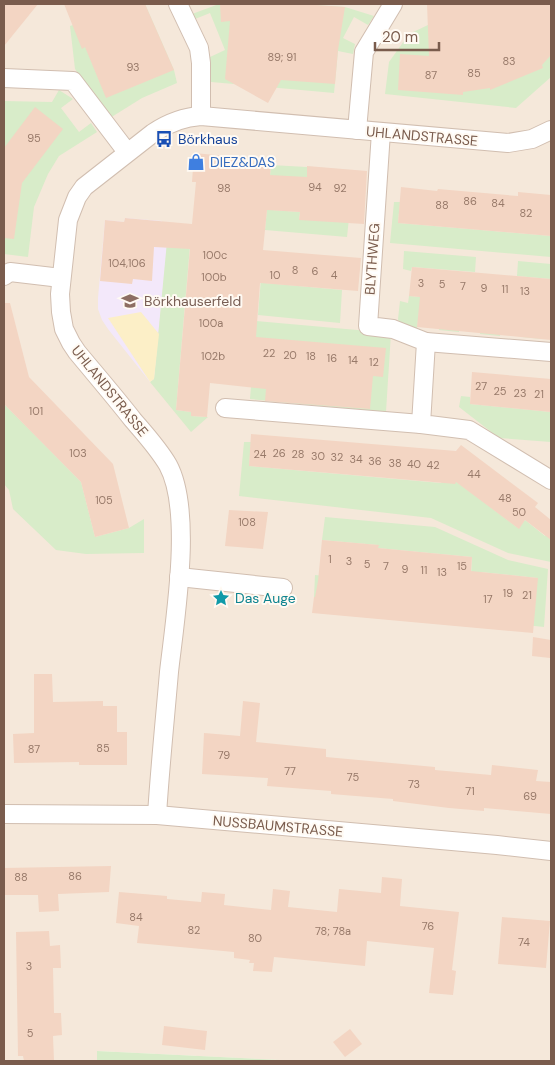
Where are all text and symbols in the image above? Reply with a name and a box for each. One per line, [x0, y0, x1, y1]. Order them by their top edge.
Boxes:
scale bar [375, 20, 439, 52]
text: 20 m [382, 27, 418, 47]
house number: 89; 91 [268, 50, 296, 64]
house number: 83 [502, 54, 516, 68]
house number: 93 [126, 60, 140, 74]
house number: 85 [467, 66, 481, 80]
house number: 87 [425, 68, 437, 82]
street label: UHLANDSTRASSE [365, 122, 479, 150]
bus stop icon: Börkhaus [154, 129, 174, 149]
place label: Börkhaus [178, 130, 238, 148]
house number: 95 [27, 131, 41, 145]
shop icon: DIEZ&DAS [186, 152, 206, 172]
place label: DIEZ&DAS [210, 153, 275, 171]
house number: 94 [308, 180, 322, 194]
house number: 98 [217, 181, 231, 195]
house number: 92 [333, 181, 347, 195]
house number: 86 [463, 194, 477, 208]
house number: 84 [491, 196, 505, 210]
house number: 88 [435, 198, 449, 212]
house number: 82 [520, 206, 532, 220]
street label: BLYTHWEG [361, 222, 383, 296]
house number: 100c [203, 248, 227, 262]
house number: 104,106 [108, 256, 146, 270]
house number: 8 [292, 263, 298, 277]
house number: 6 [312, 264, 319, 278]
house number: 10 [270, 268, 280, 282]
house number: 4 [331, 268, 338, 282]
house number: 100b [201, 270, 227, 284]
house number: 3 [418, 276, 424, 290]
house number: 5 [439, 277, 446, 291]
house number: 7 [460, 279, 466, 293]
house number: 9 [481, 281, 488, 295]
house number: 11 [502, 282, 508, 296]
house number: 13 [520, 284, 530, 298]
school or university icon: Börkhauserfeld [120, 291, 140, 311]
place label: Börkhauserfeld [144, 292, 241, 310]
house number: 100a [199, 316, 223, 330]
street label: UHLANDSTRASSE [68, 342, 152, 440]
house number: 22 [263, 346, 275, 360]
house number: 20 [283, 348, 297, 362]
house number: 102b [201, 349, 225, 363]
house number: 18 [306, 349, 316, 363]
house number: 16 [327, 351, 337, 365]
house number: 14 [348, 353, 358, 367]
house number: 12 [369, 355, 379, 369]
house number: 27 [475, 379, 487, 393]
house number: 25 [493, 384, 507, 398]
house number: 23 [514, 386, 526, 400]
house number: 21 [534, 387, 544, 401]
house number: 101 [29, 404, 43, 418]
house number: 103 [69, 446, 87, 460]
house number: 26 [272, 446, 286, 460]
house number: 24 [254, 447, 267, 461]
house number: 28 [292, 447, 304, 461]
house number: 30 [311, 449, 325, 463]
house number: 32 [331, 450, 343, 464]
house number: 34 [349, 452, 363, 466]
house number: 36 [368, 454, 382, 468]
house number: 38 [388, 456, 402, 470]
house number: 40 [407, 457, 421, 471]
house number: 42 [426, 458, 440, 472]
house number: 44 [467, 467, 481, 481]
house number: 48 [498, 491, 512, 505]
house number: 105 [95, 493, 113, 507]
house number: 50 [512, 505, 526, 519]
house number: 108 [238, 515, 256, 529]
house number: 1 [328, 552, 332, 566]
house number: 3 [346, 554, 352, 568]
house number: 5 [364, 557, 371, 571]
house number: 7 [383, 559, 389, 573]
house number: 15 [457, 559, 467, 573]
house number: 9 [402, 562, 409, 576]
house number: 11 [421, 563, 427, 577]
house number: 13 [437, 565, 447, 579]
house number: 19 [503, 586, 513, 600]
place icon: Das Auge [211, 588, 231, 608]
house number: 21 [522, 588, 532, 602]
place label: Das Auge [235, 589, 296, 607]
house number: 17 [483, 592, 493, 606]
house number: 85 [96, 741, 110, 755]
house number: 87 [28, 742, 40, 756]
house number: 79 [218, 748, 230, 762]
house number: 77 [284, 764, 296, 778]
house number: 75 [347, 770, 359, 784]
house number: 73 [408, 777, 420, 791]
house number: 71 [465, 784, 475, 798]
house number: 69 [523, 789, 537, 803]
street label: NUSSBAUMSTRASSE [212, 811, 344, 841]
house number: 86 [68, 869, 82, 883]
house number: 88 [14, 870, 28, 884]
house number: 84 [129, 910, 143, 924]
house number: 76 [422, 919, 434, 933]
house number: 82 [188, 923, 200, 937]
house number: 78; 78a [315, 924, 351, 938]
house number: 80 [248, 931, 262, 945]
house number: 74 [518, 935, 530, 949]
house number: 3 [26, 959, 32, 973]
house number: 5 [27, 1026, 34, 1040]

